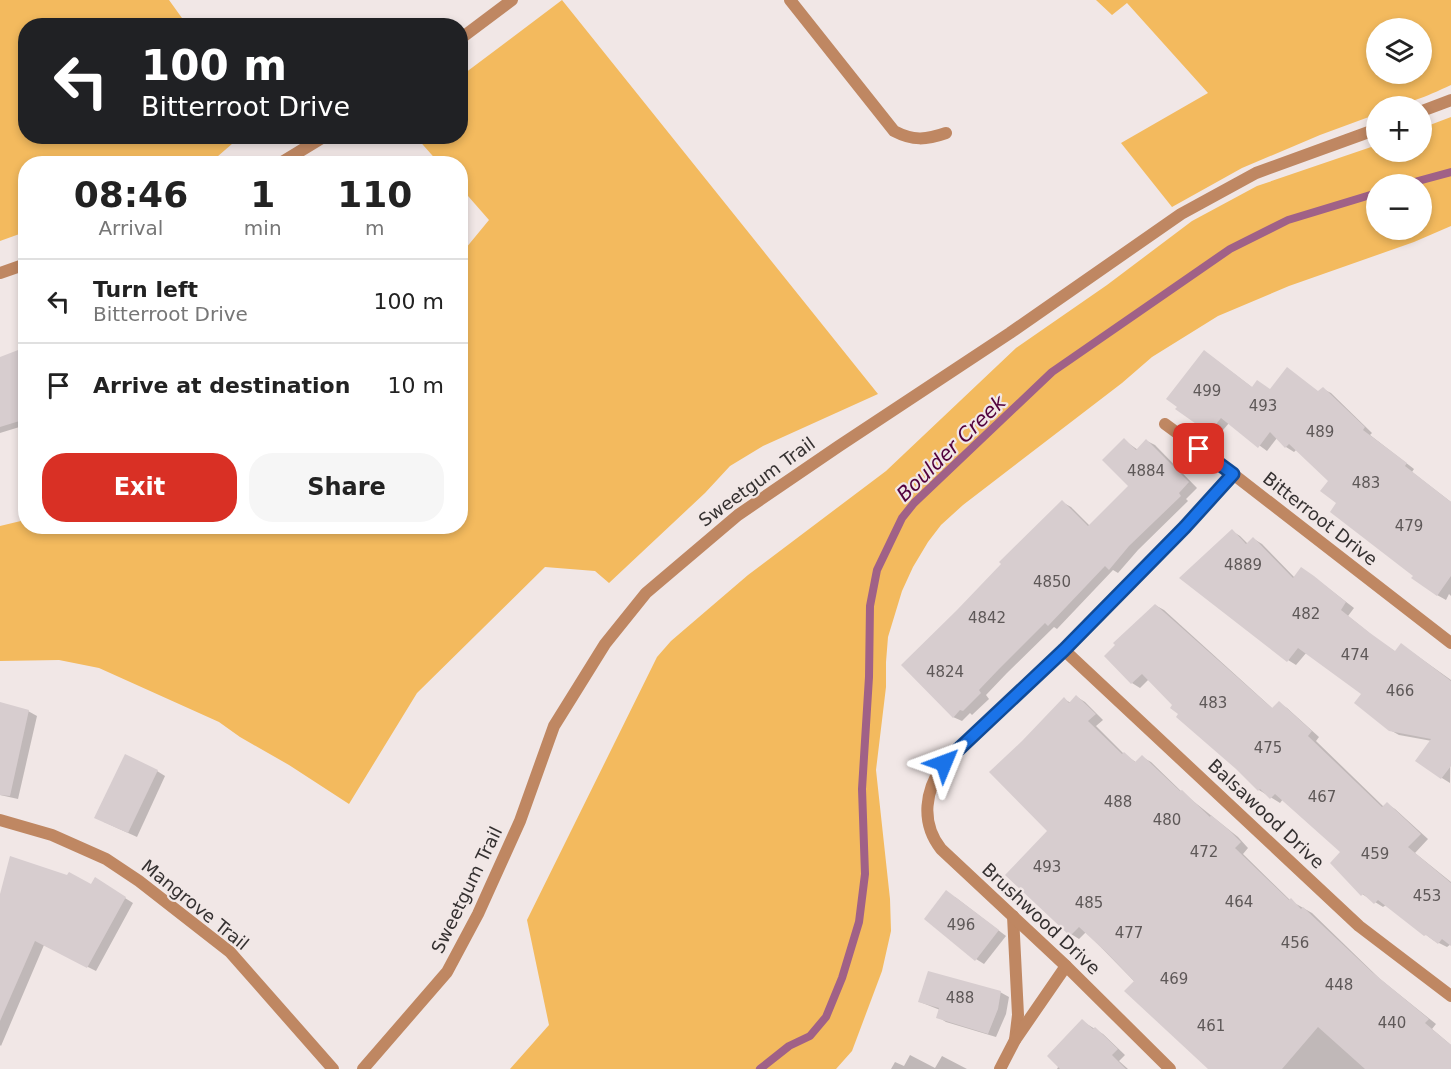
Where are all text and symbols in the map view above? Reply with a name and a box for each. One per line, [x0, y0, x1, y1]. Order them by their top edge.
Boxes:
map controls [1366, 18, 1432, 240]
button: layers [1366, 18, 1432, 84]
text: 100 m [141, 41, 287, 90]
icon: left [42, 42, 120, 120]
text: Bitterroot Drive [141, 91, 350, 122]
button: + [1366, 96, 1432, 162]
text: 08:46 [74, 174, 188, 215]
text: 1 [250, 174, 275, 215]
text: 110 [337, 174, 412, 215]
button: − [1366, 174, 1432, 240]
text: Arrival [98, 216, 163, 240]
text: min [244, 216, 282, 240]
text: m [365, 216, 385, 240]
text: Turn left [93, 277, 198, 302]
icon: left [42, 285, 75, 318]
text: 100 m [374, 289, 444, 314]
text: Bitterroot Drive [93, 302, 248, 326]
icon: arrive [42, 369, 75, 402]
text: Arrive at destination [93, 373, 350, 398]
text: 10 m [388, 373, 444, 398]
house number: 499 [1193, 382, 1221, 400]
water label: Boulder Creek [892, 389, 1011, 506]
house number: 493 [1249, 397, 1277, 415]
pin [1173, 423, 1224, 474]
house number: 489 [1306, 423, 1334, 441]
street label: Sweetgum Trail [695, 432, 819, 531]
icon: arrive [1182, 432, 1215, 465]
button: Exit [42, 453, 237, 522]
button: Share [249, 453, 444, 522]
house number: 4884 [1127, 462, 1165, 480]
street label: Bitterroot Drive [1259, 467, 1382, 570]
house number: 483 [1352, 474, 1380, 492]
house number: 479 [1395, 517, 1423, 535]
house number: 4889 [1224, 556, 1262, 574]
house number: 4850 [1033, 573, 1071, 591]
house number: 482 [1292, 605, 1320, 623]
house number: 4842 [968, 609, 1006, 627]
house number: 474 [1341, 646, 1369, 664]
house number: 4824 [926, 663, 964, 681]
house number: 466 [1386, 682, 1414, 700]
house number: 483 [1199, 694, 1227, 712]
position arrow [912, 731, 976, 795]
house number: 475 [1254, 739, 1282, 757]
street label: Balsawood Drive [1204, 755, 1329, 873]
house number: 467 [1308, 788, 1336, 806]
house number: 488 [1104, 793, 1132, 811]
house number: 480 [1153, 811, 1181, 829]
street label: Sweetgum Trail [427, 823, 506, 957]
house number: 472 [1190, 843, 1218, 861]
house number: 459 [1361, 845, 1389, 863]
street label: Mangrove Trail [138, 855, 253, 954]
street label: Brushwood Drive [978, 858, 1105, 979]
house number: 493 [1033, 858, 1061, 876]
house number: 453 [1413, 887, 1441, 905]
house number: 464 [1225, 893, 1253, 911]
house number: 485 [1075, 894, 1103, 912]
house number: 496 [947, 916, 975, 934]
house number: 477 [1115, 924, 1143, 942]
house number: 456 [1281, 934, 1309, 952]
house number: 469 [1160, 970, 1188, 988]
house number: 448 [1325, 976, 1353, 994]
house number: 488 [946, 989, 974, 1007]
house number: 440 [1378, 1014, 1406, 1032]
house number: 461 [1197, 1017, 1225, 1035]

